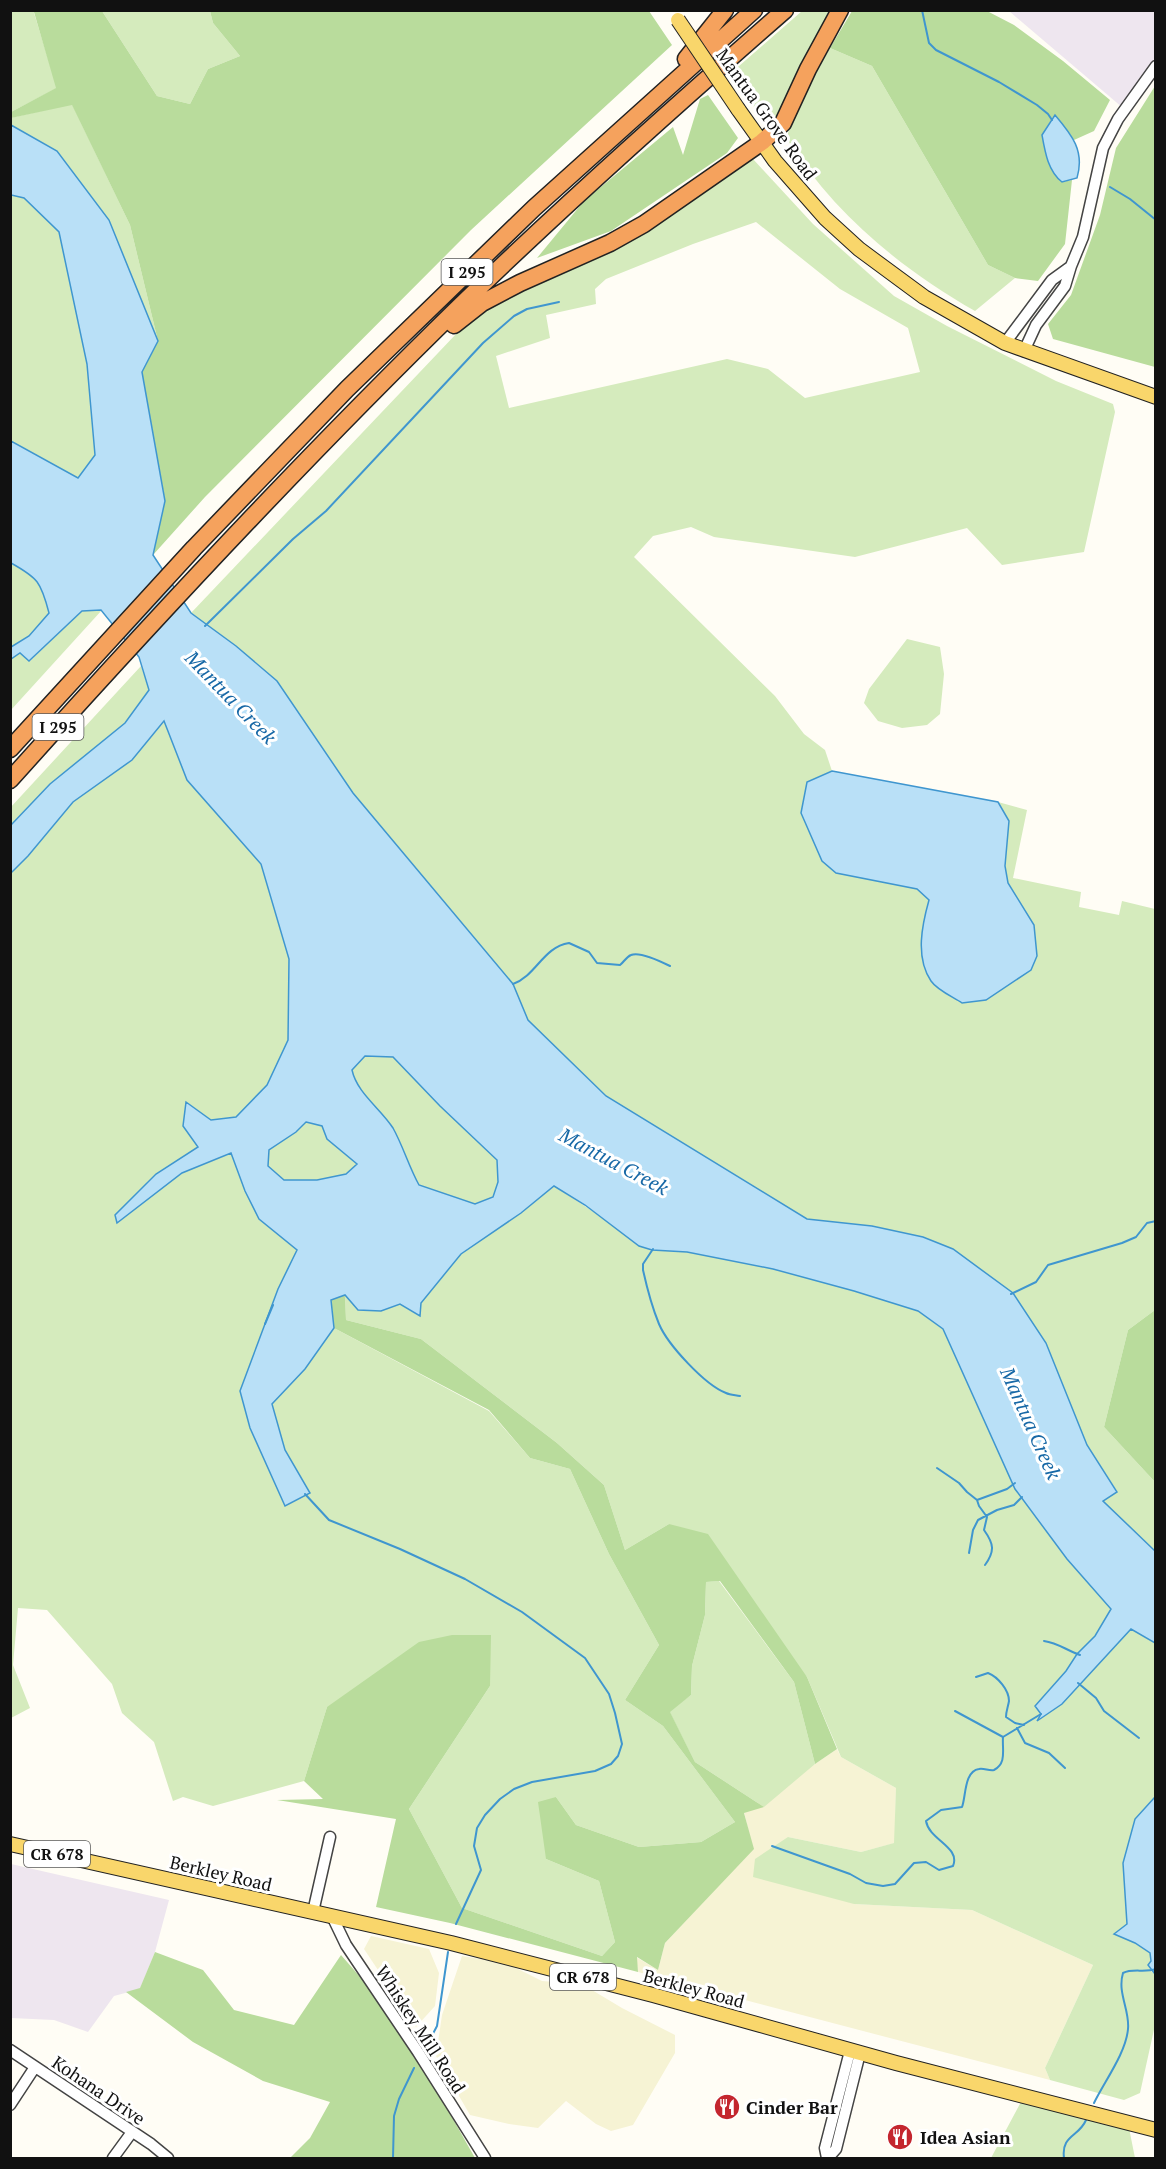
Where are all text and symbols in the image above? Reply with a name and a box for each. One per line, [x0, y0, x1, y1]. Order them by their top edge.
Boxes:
street label: Mantua Grove Road [711, 43, 823, 185]
road number: I 295 [442, 259, 492, 285]
water label: Mantua Creek [179, 644, 283, 750]
road number: I 295 [32, 714, 84, 740]
water label: Mantua Creek [554, 1120, 674, 1201]
water label: Mantua Creek [994, 1362, 1068, 1484]
road number: CR 678 [24, 1841, 90, 1867]
street label: Berkley Road [168, 1850, 274, 1896]
street label: Whiskey Mill Road [371, 1960, 471, 2098]
street label: Berkley Road [641, 1963, 747, 2013]
road number: CR 678 [550, 1964, 616, 1990]
street label: Kohana Drive [48, 2050, 150, 2130]
restaurant icon: Cinder Bar [712, 2092, 742, 2122]
place label: Cinder Bar [746, 2095, 838, 2119]
restaurant icon: Idea Asian [885, 2122, 915, 2152]
place label: Idea Asian [920, 2125, 1011, 2149]

